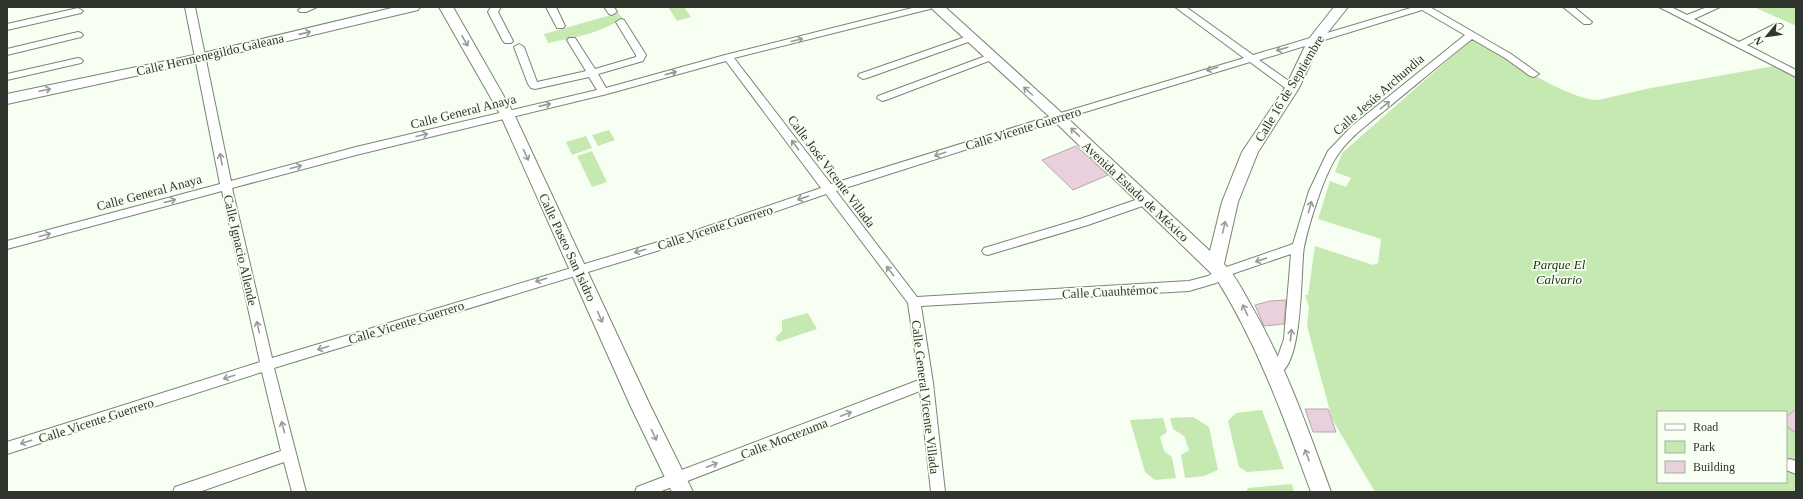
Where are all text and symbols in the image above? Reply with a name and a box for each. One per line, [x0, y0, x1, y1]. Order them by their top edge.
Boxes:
north arrow [1747, 16, 1787, 56]
one-way arrow [299, 28, 312, 36]
street label: Calle Hermenegildo Galeana [135, 30, 286, 79]
street label: Calle 16 de Septiembre [1252, 32, 1327, 144]
text: N [1751, 34, 1765, 47]
one-way arrow [462, 35, 470, 47]
one-way arrow [790, 36, 803, 43]
one-way arrow [1276, 46, 1289, 53]
street label: Calle Jesús Archundia [1330, 51, 1427, 138]
one-way arrow [1206, 66, 1219, 73]
one-way arrow [664, 69, 677, 76]
one-way arrow [38, 86, 51, 94]
one-way arrow [1023, 86, 1034, 95]
street label: Calle General Anaya [409, 91, 518, 132]
one-way arrow [1379, 100, 1390, 109]
one-way arrow [538, 101, 551, 109]
street label: Calle Vicente Guerrero [963, 104, 1083, 153]
street label: Calle José Vicente Villada [785, 112, 879, 230]
one-way arrow [1069, 128, 1080, 137]
one-way arrow [415, 131, 428, 138]
street label: Avenida Estado de México [1079, 138, 1192, 245]
one-way arrow [791, 139, 799, 150]
one-way arrow [523, 149, 530, 161]
one-way arrow [934, 151, 947, 158]
one-way arrow [216, 153, 224, 166]
one-way arrow [289, 163, 302, 170]
street label: Calle General Anaya [95, 171, 204, 214]
street label: Calle Paseo San Isidro [536, 191, 599, 304]
street label: Calle Ignacio Allende [220, 193, 261, 307]
one-way arrow [797, 195, 810, 202]
one-way arrow [163, 196, 176, 204]
one-way arrow [1307, 201, 1314, 214]
street label: Calle Vicente Guerrero [656, 202, 775, 253]
one-way arrow [1221, 221, 1228, 234]
one-way arrow [38, 231, 51, 238]
one-way arrow [633, 248, 646, 255]
one-way arrow [1256, 256, 1268, 264]
park label: Parque El Calvario [1532, 257, 1586, 287]
one-way arrow [886, 266, 895, 277]
one-way arrow [536, 277, 548, 285]
street label: Calle Cuauhtémoc [1062, 281, 1159, 302]
street label: Calle Vicente Guerrero [346, 298, 466, 347]
one-way arrow [1241, 305, 1249, 317]
one-way arrow [597, 311, 604, 323]
street label: Calle General Vicente Villada [909, 319, 942, 475]
one-way arrow [254, 321, 261, 334]
one-way arrow [1287, 329, 1295, 342]
one-way arrow [317, 345, 330, 352]
one-way arrow [223, 374, 236, 381]
street label: Calle Vicente Guerrero [37, 395, 156, 446]
one-way arrow [840, 410, 852, 418]
legend [1657, 411, 1787, 483]
street label: Calle Moctezuma [739, 415, 830, 462]
text: Road [1693, 420, 1718, 434]
one-way arrow [279, 421, 286, 434]
one-way arrow [651, 429, 658, 441]
one-way arrow [19, 439, 32, 446]
text: Park [1693, 440, 1715, 454]
one-way arrow [1303, 450, 1311, 462]
text: Building [1693, 460, 1735, 474]
one-way arrow [705, 461, 717, 469]

